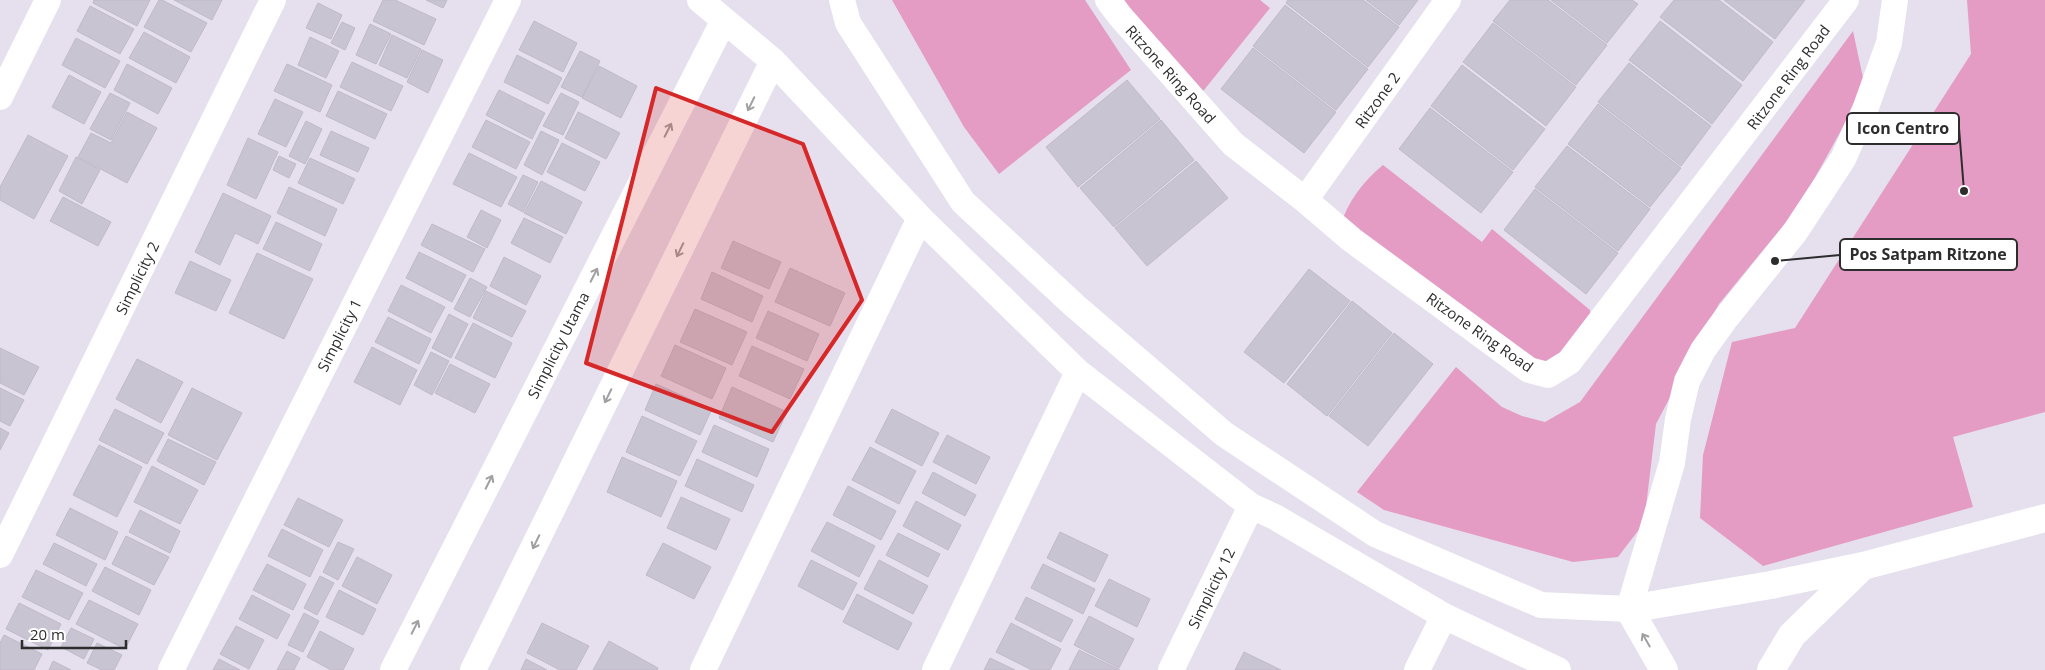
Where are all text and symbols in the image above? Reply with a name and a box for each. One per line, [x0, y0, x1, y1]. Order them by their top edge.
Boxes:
street label: Ritzone Ring Road [1121, 20, 1221, 128]
street label: Ritzone Ring Road [1742, 21, 1834, 133]
street label: Ritzone 2 [1350, 68, 1404, 132]
one-way arrow [746, 97, 756, 112]
callout: Icon Centro [1847, 113, 1959, 144]
text: Icon Centro [1857, 117, 1949, 139]
one-way arrow [664, 123, 673, 138]
street label: Simplicity 2 [111, 238, 163, 318]
callout: Pos Satpam Ritzone [1840, 239, 2017, 270]
one-way arrow [675, 242, 684, 257]
text: Pos Satpam Ritzone [1849, 243, 2007, 265]
one-way arrow [590, 268, 599, 283]
street label: Simplicity Utama [522, 288, 594, 402]
street label: Ritzone Ring Road [1423, 288, 1537, 376]
street label: Simplicity 1 [312, 295, 366, 375]
one-way arrow [603, 388, 612, 403]
one-way arrow [485, 475, 494, 490]
one-way arrow [531, 534, 540, 549]
street label: Simplicity 12 [1183, 544, 1239, 632]
scale bar [22, 618, 126, 650]
one-way arrow [410, 619, 420, 634]
text: 20 m [30, 624, 65, 644]
one-way arrow [1641, 633, 1651, 647]

